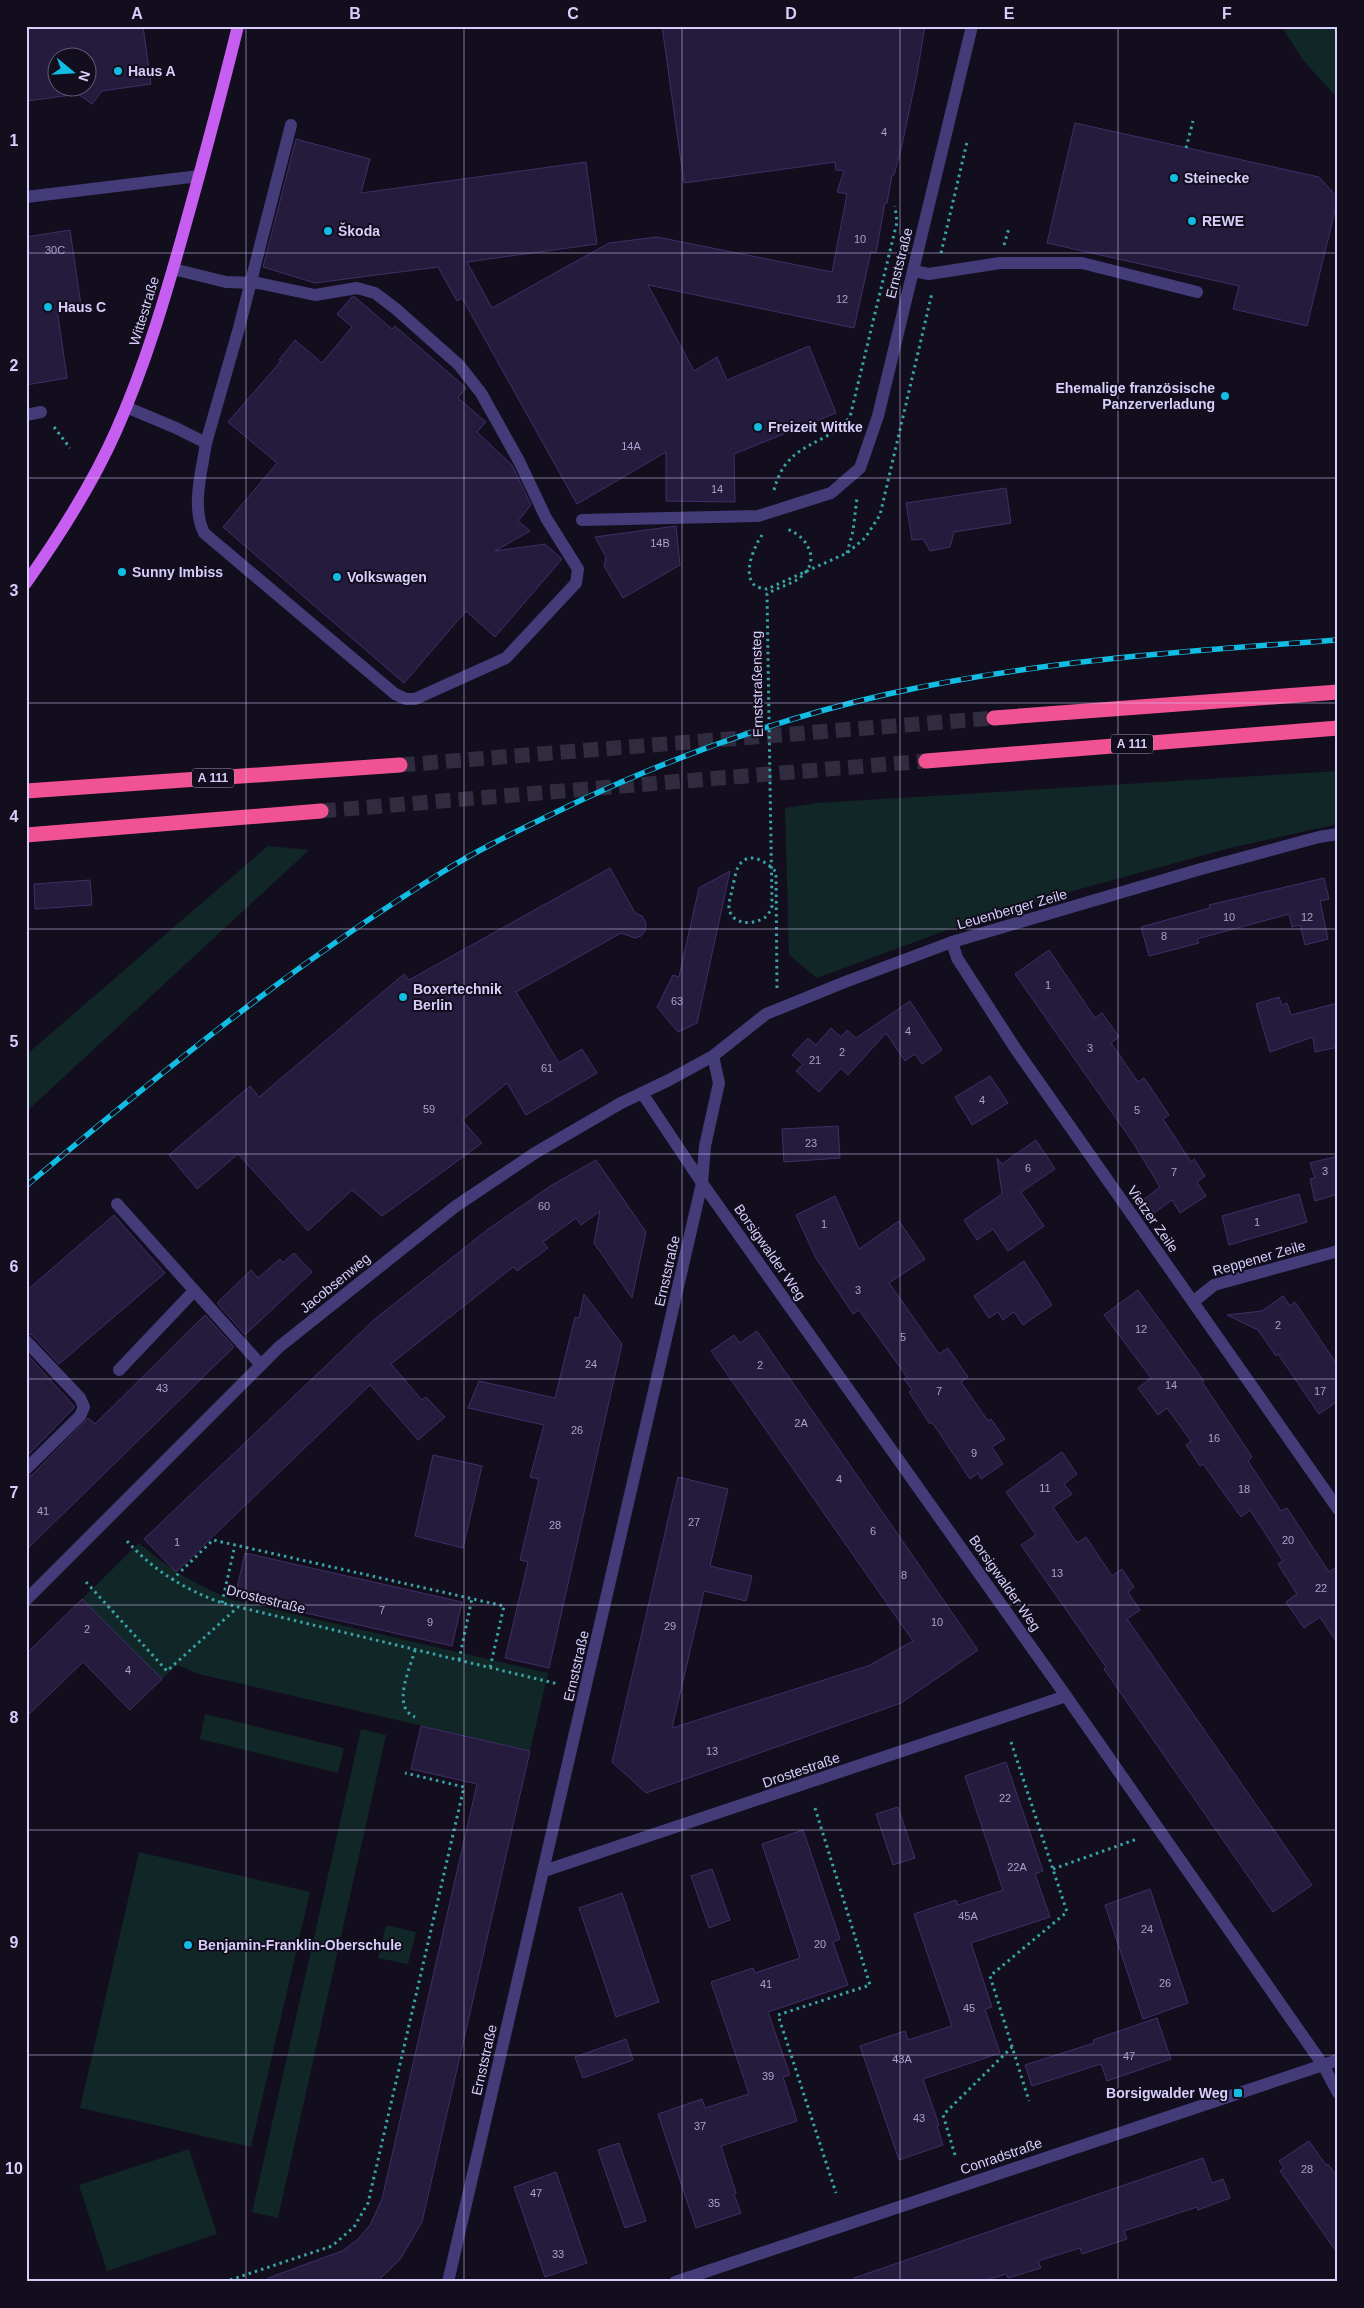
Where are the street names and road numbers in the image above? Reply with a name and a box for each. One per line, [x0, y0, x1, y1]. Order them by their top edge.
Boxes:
street label: Ernststraße [882, 226, 916, 300]
street label: Wittestraße [126, 274, 162, 348]
street label: Ernststraßensteg [748, 631, 766, 737]
road number: A 111 [1111, 734, 1153, 754]
road number: A 111 [192, 768, 234, 788]
street label: Leuenberger Zeile [955, 886, 1069, 932]
street label: Vietzer Zeile [1124, 1183, 1182, 1256]
street label: Borsigwalder Weg [731, 1201, 809, 1303]
street label: Ernststraße [651, 1234, 683, 1308]
street label: Reppener Zeile [1211, 1237, 1307, 1279]
street label: Jacobsenweg [297, 1250, 373, 1316]
street label: Borsigwalder Weg [966, 1532, 1044, 1634]
street label: Drostestraße [225, 1581, 307, 1617]
street label: Ernststraße [560, 1629, 592, 1703]
street label: Drostestraße [760, 1749, 842, 1791]
street label: Ernststraße [468, 2023, 500, 2097]
street label: Conradstraße [958, 2134, 1044, 2177]

